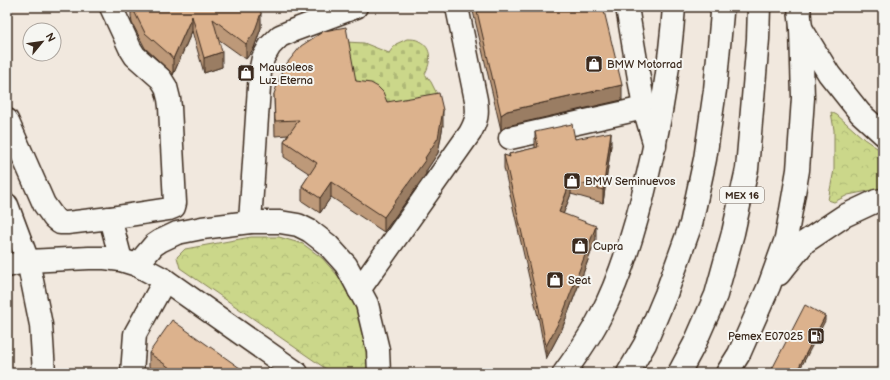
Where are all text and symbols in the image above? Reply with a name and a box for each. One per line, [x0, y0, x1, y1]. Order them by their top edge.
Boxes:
north arrow [22, 22, 62, 62]
text: N [43, 31, 58, 44]
shop icon: BMW Motorrad [584, 54, 604, 74]
place label: BMW Motorrad [607, 58, 682, 71]
place label: Mausoleos Luz Eterna [259, 61, 314, 87]
shop icon: Mausoleos Luz Eterna [236, 63, 256, 83]
shop icon: BMW Seminuevos [562, 171, 582, 191]
place label: BMW Seminuevos [585, 175, 676, 188]
road number: MEX 16 [720, 187, 764, 203]
shop icon: Cupra [570, 236, 590, 256]
place label: Cupra [593, 240, 623, 253]
shop icon: Seat [545, 270, 565, 290]
place label: Seat [568, 274, 591, 287]
fuel station icon: Pemex E07025 [806, 326, 826, 346]
place label: Pemex E07025 [728, 330, 803, 343]

